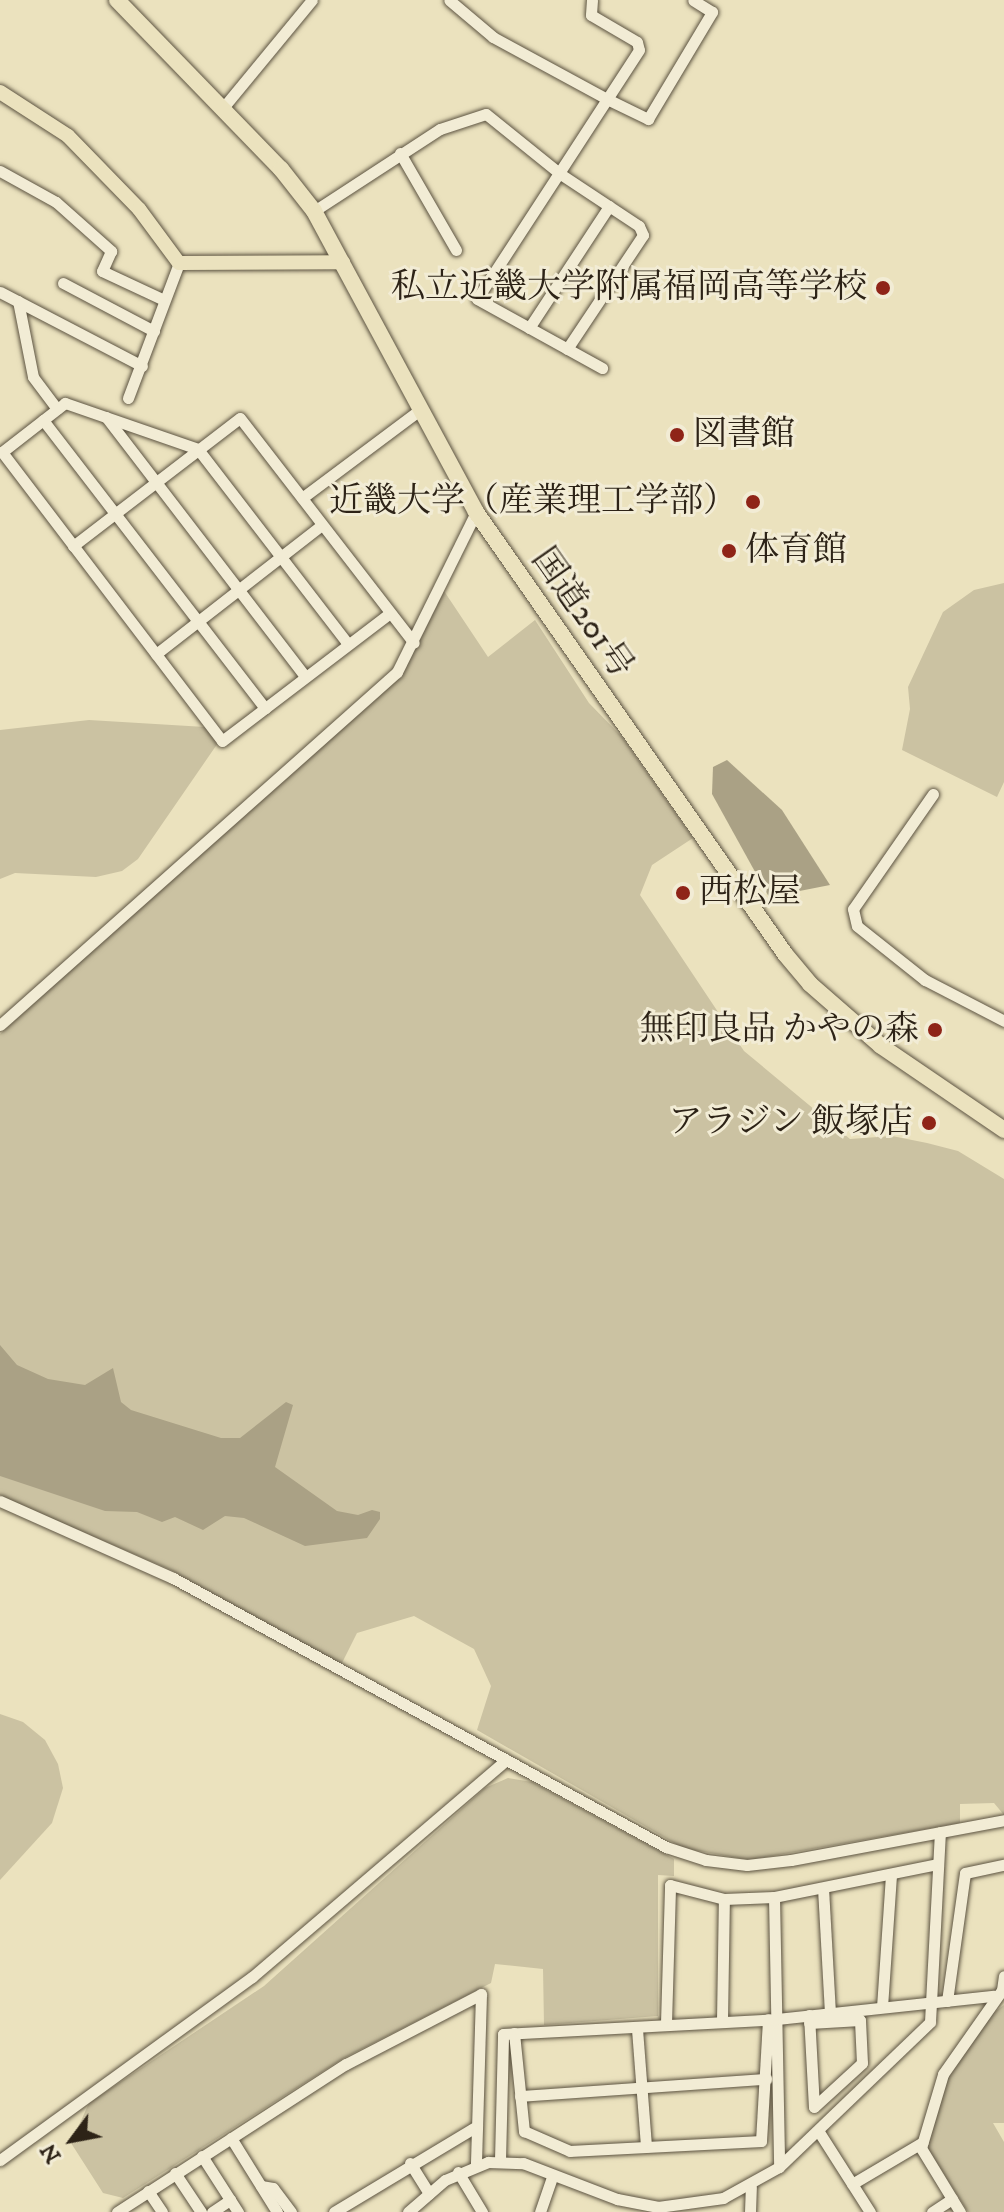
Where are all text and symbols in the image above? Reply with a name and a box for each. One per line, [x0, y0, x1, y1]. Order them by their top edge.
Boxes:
place label: 私立近畿大学附属福岡高等学校 [391, 268, 867, 308]
marker: 私立近畿大学附属福岡高等学校 [874, 279, 892, 297]
place label: 図書館 [693, 415, 795, 455]
marker: 図書館 [668, 426, 686, 444]
place label: 近畿大学（産業理工学部） [329, 482, 737, 522]
marker: 近畿大学（産業理工学部） [744, 493, 762, 511]
place label: 体育館 [745, 531, 847, 571]
street label: 国道201号 [522, 540, 642, 686]
marker: 体育館 [720, 542, 738, 560]
place label: 西松屋 [699, 873, 801, 913]
marker: 西松屋 [674, 884, 692, 902]
place label: 無印良品 かやの森 [640, 1010, 919, 1050]
marker: 無印良品 かやの森 [926, 1021, 944, 1039]
place label: アラジン 飯塚店 [668, 1103, 913, 1143]
marker: アラジン 飯塚店 [920, 1114, 938, 1132]
north arrow [32, 2100, 112, 2180]
text: N [35, 2138, 67, 2168]

